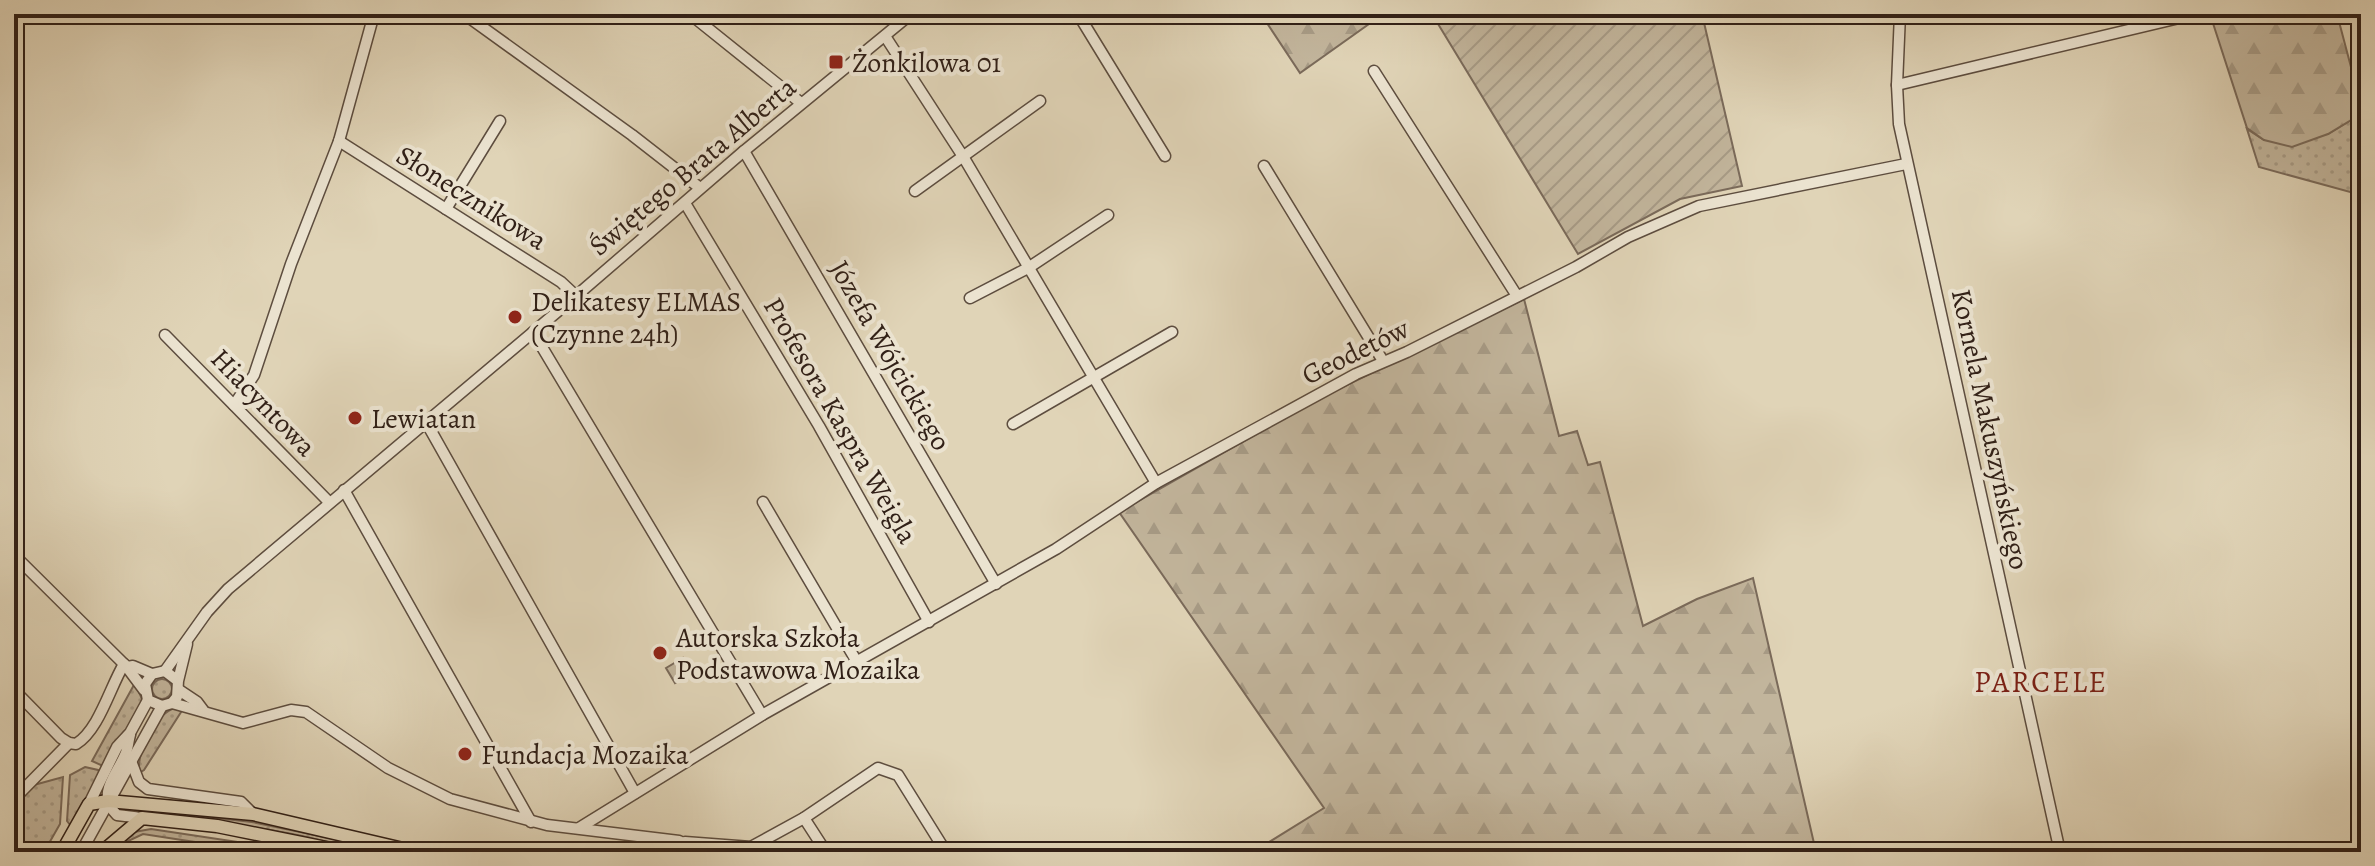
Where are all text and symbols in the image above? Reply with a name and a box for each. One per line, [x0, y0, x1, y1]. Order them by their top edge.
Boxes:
place label: Żonkilowa 01 [852, 44, 1001, 82]
marker: Żonkilowa 01 [827, 53, 845, 71]
street label: Świętego Brata Alberta [581, 69, 804, 265]
street label: Słonecznikowa [389, 136, 554, 259]
street label: Józefa Wójcickiego [820, 254, 960, 457]
place label: Delikatesy ELMAS (Czynne 24h) [531, 283, 741, 353]
street label: Kornela Makuszyńskiego [1942, 285, 2038, 573]
street label: Profesora Kaspra Weigla [754, 290, 926, 551]
marker: Delikatesy ELMAS (Czynne 24h) [506, 308, 524, 326]
street label: Geodetów [1296, 310, 1416, 394]
street label: Hiacyntowa [202, 340, 324, 465]
place label: Lewiatan [371, 400, 476, 438]
marker: Lewiatan [346, 409, 364, 427]
place label: Autorska Szkoła Podstawowa Mozaika [675, 619, 920, 689]
marker: Autorska Szkoła Podstawowa Mozaika [651, 644, 669, 662]
district label: PARCELE [1974, 662, 2108, 702]
place label: Fundacja Mozaika [481, 736, 689, 774]
marker: Fundacja Mozaika [456, 745, 474, 763]

